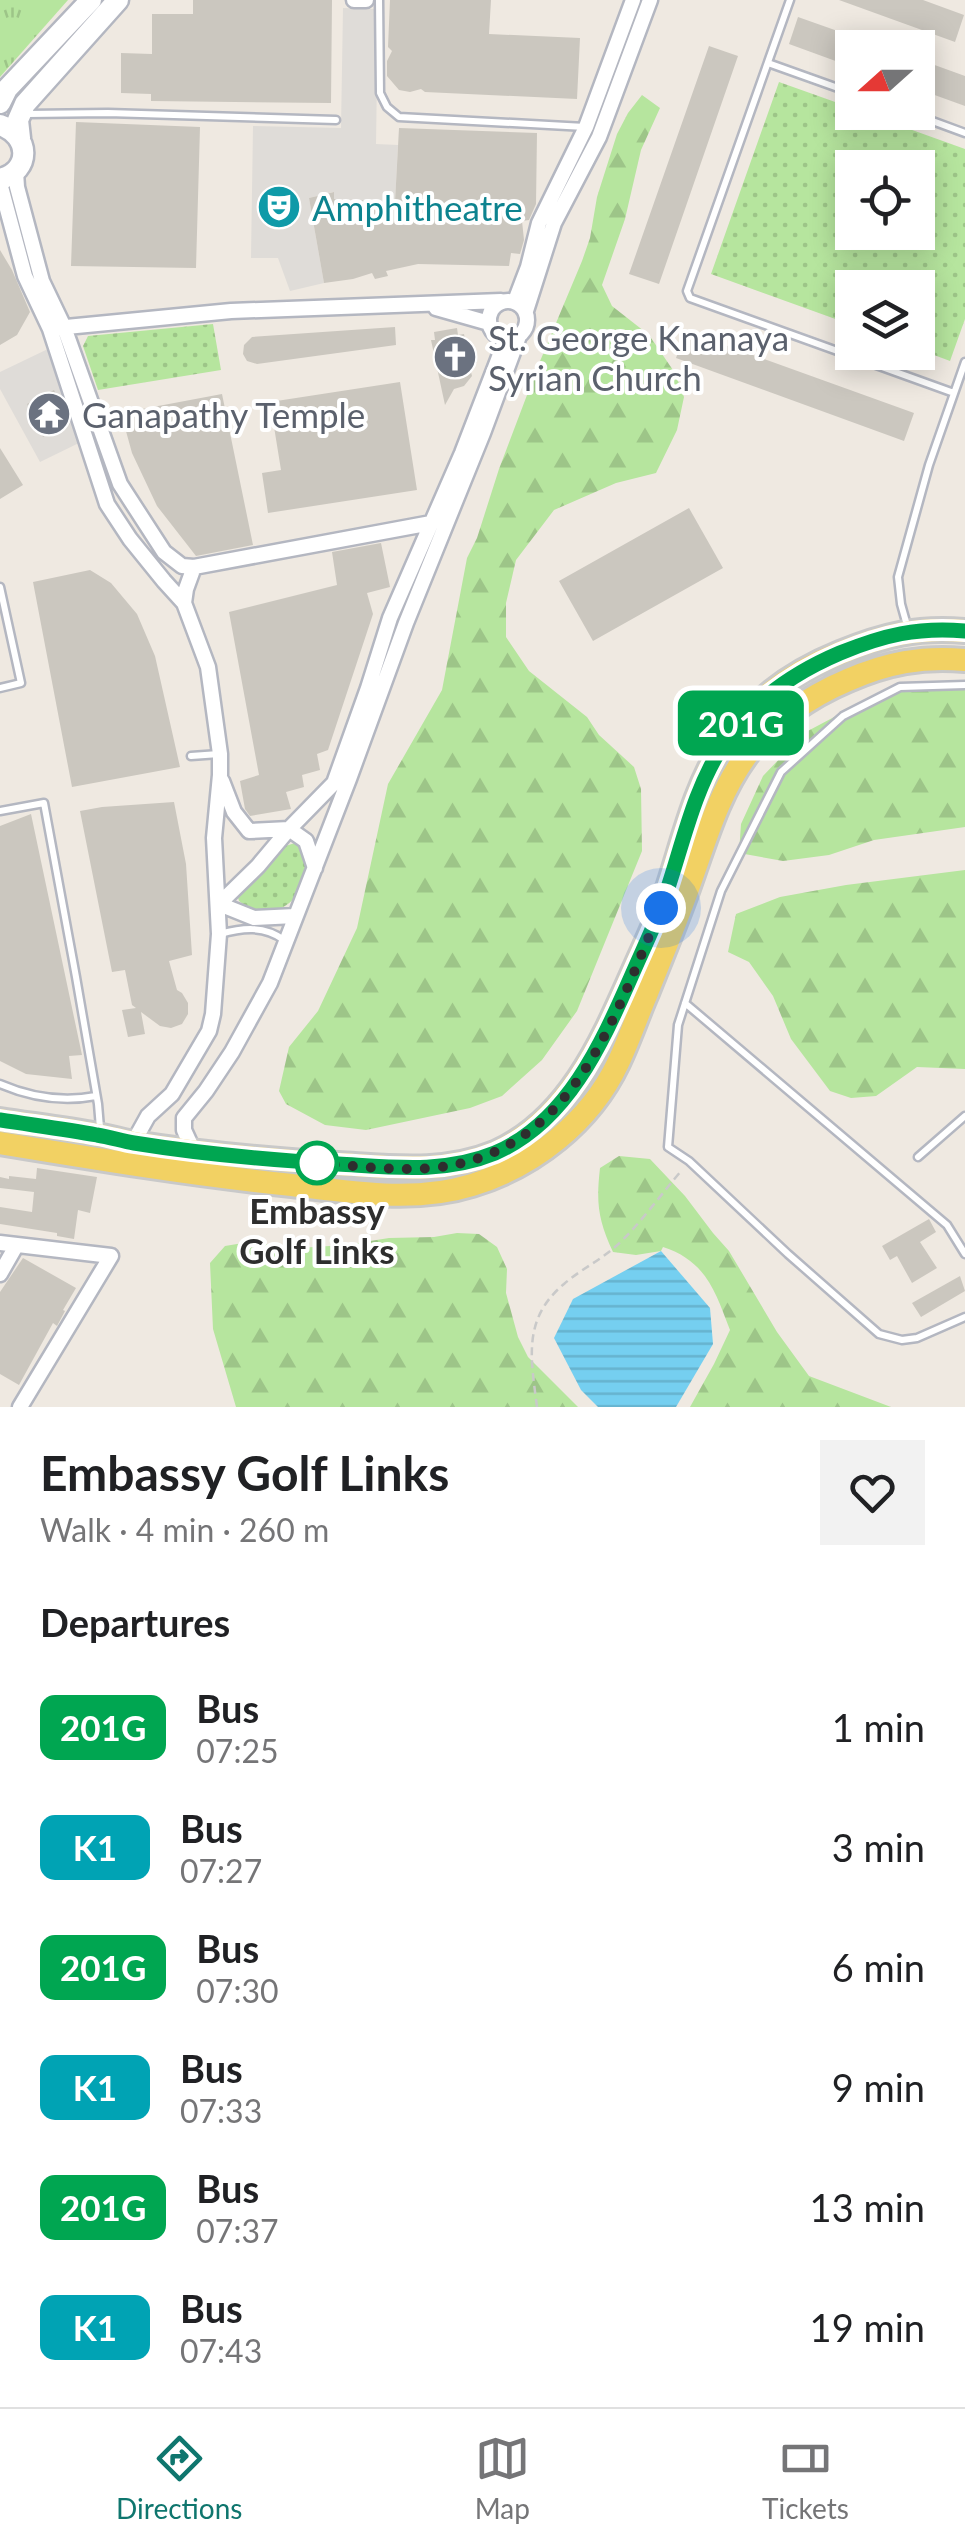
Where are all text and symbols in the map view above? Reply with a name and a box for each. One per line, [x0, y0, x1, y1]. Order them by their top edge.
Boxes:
north arrow [835, 30, 935, 130]
map controls [835, 30, 935, 370]
button: locate [835, 150, 935, 250]
theatre icon: Amphitheatre [256, 184, 302, 230]
place label: Amphitheatre [312, 186, 523, 228]
button: layers [835, 270, 935, 370]
place label: St. George Knanaya Syrian Church [488, 316, 789, 398]
church icon: St. George Knanaya Syrian Church [432, 334, 478, 380]
temple icon: Ganapathy Temple [26, 391, 72, 437]
place label: Ganapathy Temple [82, 393, 365, 435]
line badge: 201G [671, 690, 811, 756]
text: 201G [698, 702, 784, 744]
your location [636, 883, 686, 933]
marker: Embassy Golf Links [296, 1142, 338, 1184]
place label: Embassy Golf Links [239, 1189, 395, 1271]
button: heart [820, 1440, 925, 1545]
text: Embassy Golf Links [40, 1444, 449, 1501]
text: Walk · 4 min · 260 m [40, 1510, 329, 1549]
text: Departures [40, 1599, 230, 1645]
text: Bus [196, 1685, 259, 1731]
text: 1 min [832, 1704, 925, 1750]
text: 201G [60, 1706, 146, 1748]
text: 07:25 [196, 1731, 279, 1770]
text: Bus [180, 1805, 243, 1851]
text: 3 min [832, 1824, 925, 1870]
text: K1 [73, 1826, 117, 1868]
text: 07:27 [180, 1851, 262, 1890]
text: Bus [196, 1925, 259, 1971]
text: 6 min [832, 1944, 925, 1990]
text: 201G [60, 1946, 146, 1988]
text: 07:30 [196, 1971, 279, 2010]
text: Bus [180, 2045, 243, 2091]
text: 9 min [832, 2064, 925, 2110]
text: K1 [73, 2066, 117, 2108]
text: 07:33 [180, 2091, 262, 2130]
text: Bus [196, 2165, 259, 2211]
text: 13 min [810, 2184, 925, 2230]
text: 201G [60, 2186, 146, 2228]
text: 07:37 [196, 2211, 279, 2250]
text: Bus [180, 2285, 243, 2331]
text: 19 min [810, 2304, 925, 2350]
text: K1 [73, 2306, 117, 2348]
text: 07:43 [180, 2331, 262, 2370]
tab: Directions [116, 2431, 242, 2525]
tab: Map [475, 2431, 530, 2525]
tab: Tickets [762, 2431, 849, 2525]

